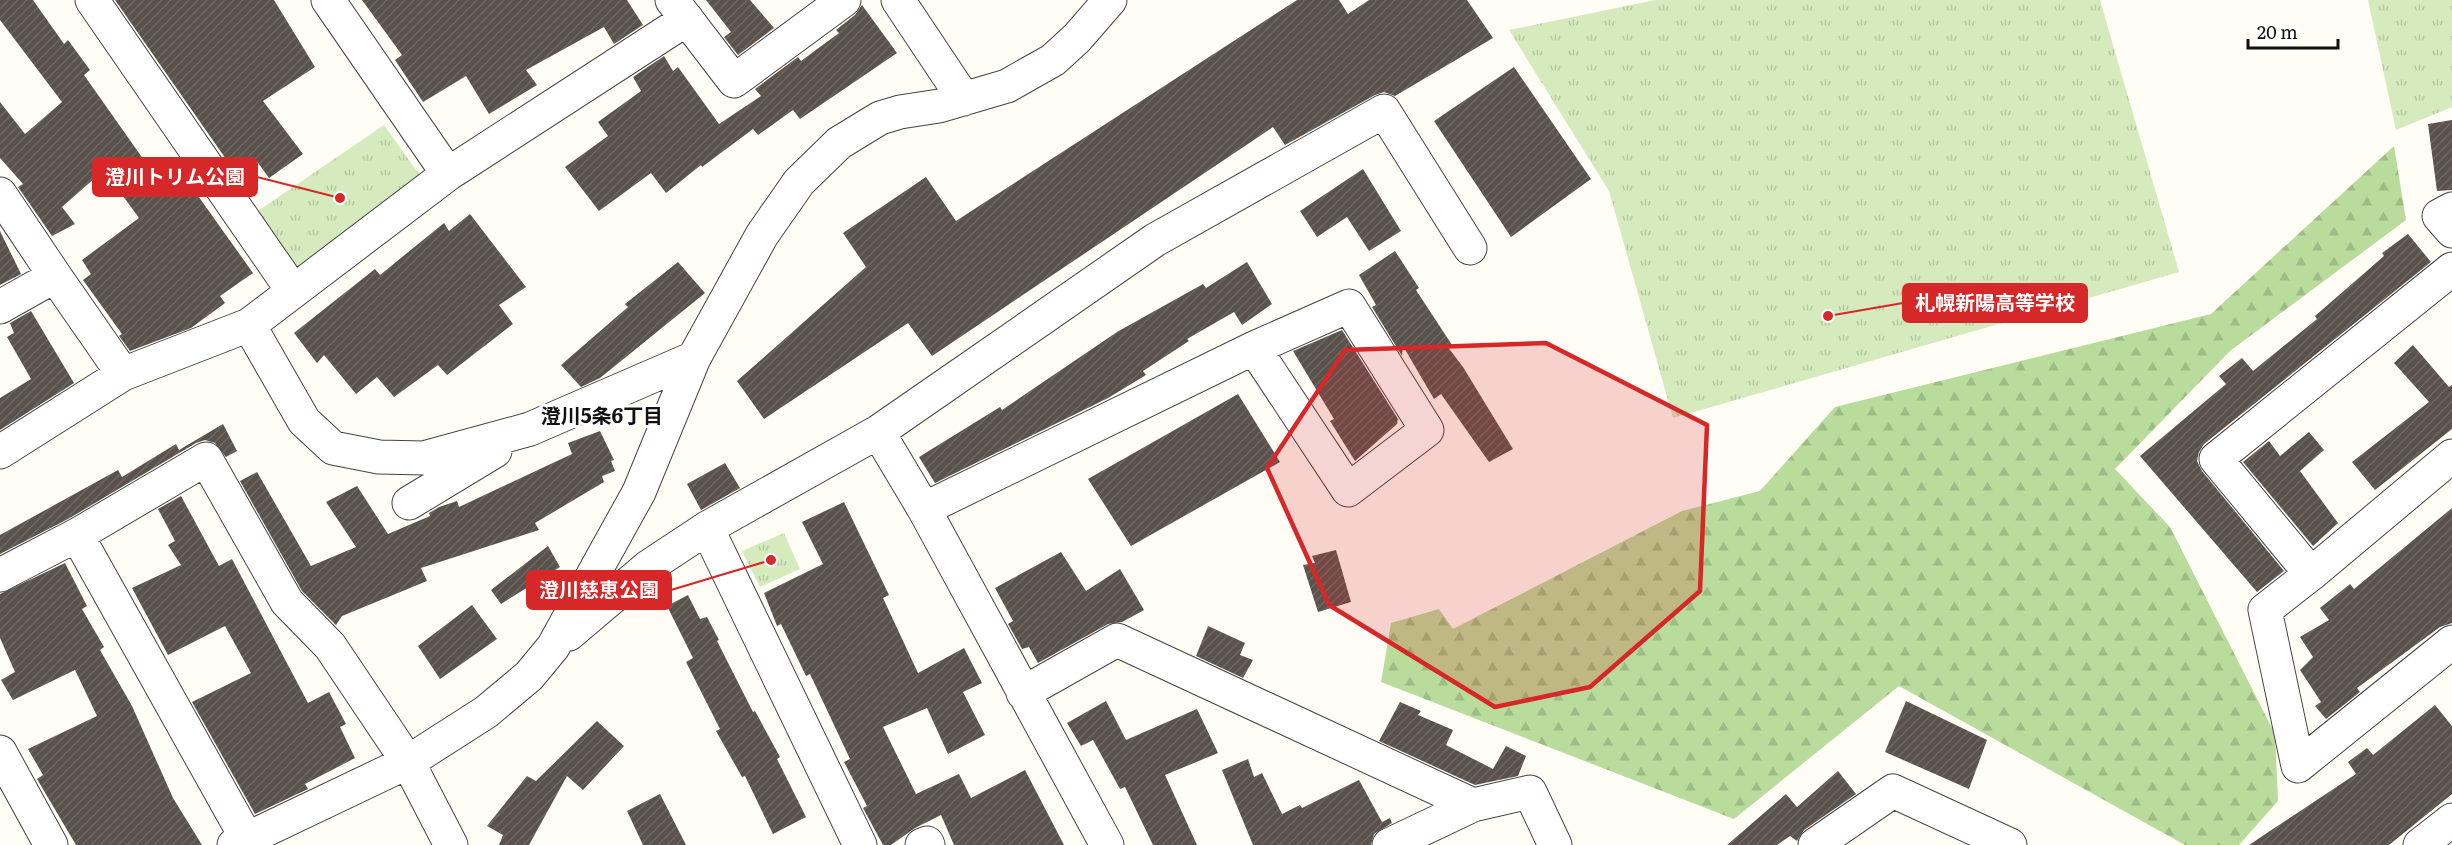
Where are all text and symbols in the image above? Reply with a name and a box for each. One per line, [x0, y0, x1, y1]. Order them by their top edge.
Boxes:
scale bar [2248, 12, 2338, 50]
text: 20 m [2257, 18, 2298, 45]
callout: 澄川トリム公園 [93, 158, 257, 196]
text: 澄川トリム公園 [105, 160, 245, 190]
callout: 札幌新陽高等学校 [1903, 284, 2087, 322]
text: 札幌新陽高等学校 [1915, 286, 2075, 316]
district label: 澄川5条6丁目 [541, 399, 663, 429]
callout: 澄川慈恵公園 [527, 571, 671, 609]
text: 澄川慈恵公園 [539, 573, 659, 603]

